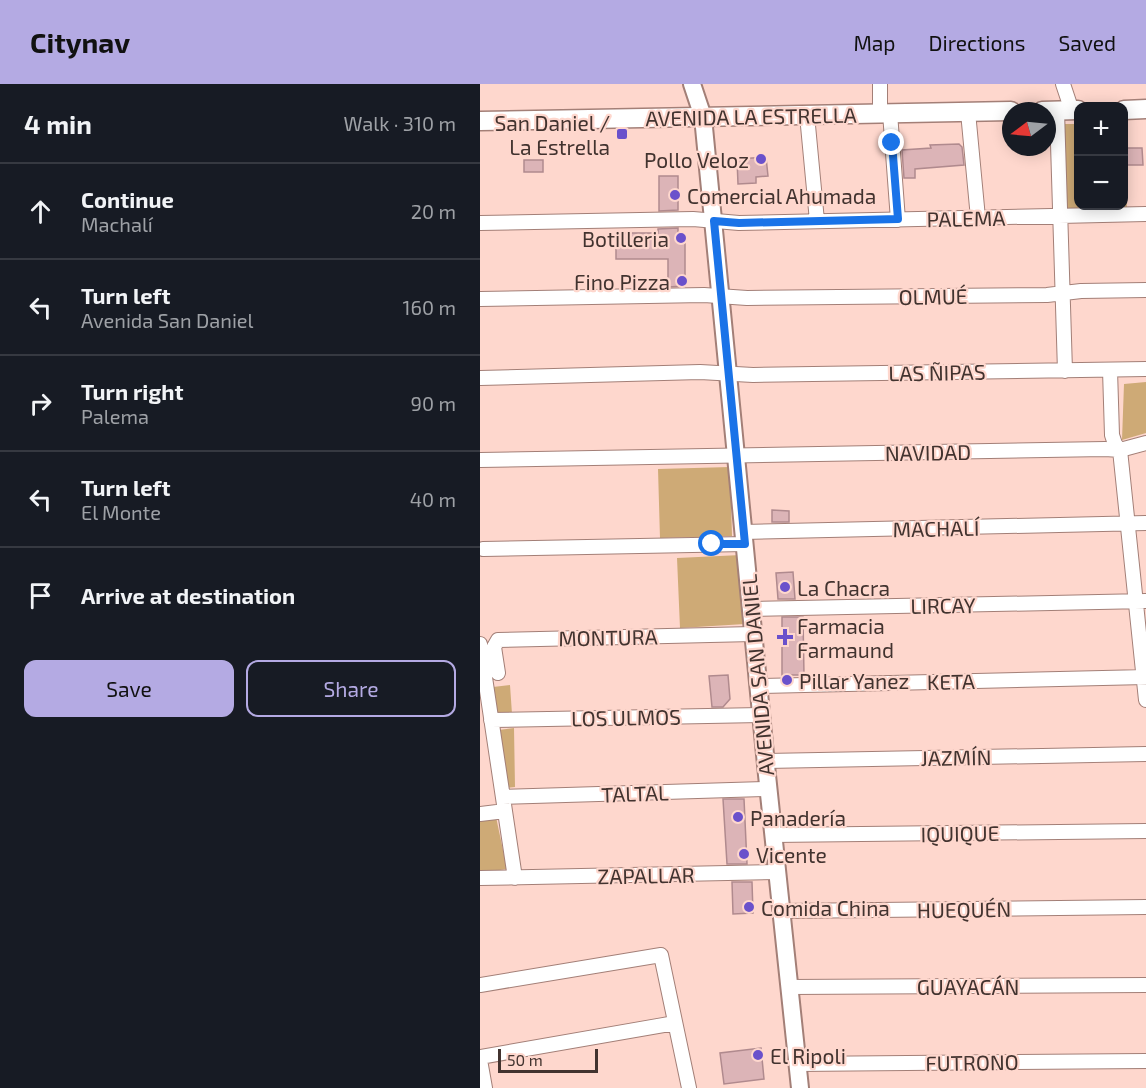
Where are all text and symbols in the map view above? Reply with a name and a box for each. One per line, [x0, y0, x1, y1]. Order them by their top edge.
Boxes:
text: Citynav [30, 25, 130, 59]
text: Map [853, 30, 896, 55]
text: Directions [929, 30, 1025, 55]
text: Saved [1058, 30, 1116, 55]
street label: AVENIDA LA ESTRELLA [645, 102, 857, 130]
north arrow [1002, 102, 1056, 156]
map controls [1074, 102, 1128, 210]
button: + [1074, 102, 1128, 156]
text: 4 min [24, 108, 92, 139]
place label: San Daniel / La Estrella [494, 110, 610, 159]
text: Walk · 310 m [344, 111, 456, 135]
marker: San Daniel / La Estrella [615, 127, 629, 141]
route end [878, 129, 904, 155]
place label: Pollo Veloz [644, 147, 749, 172]
marker: Pollo Veloz [754, 152, 768, 166]
button: − [1074, 156, 1128, 210]
place label: Comercial Ahumada [687, 183, 876, 208]
text: Continue [81, 186, 174, 212]
marker: Comercial Ahumada [668, 188, 682, 202]
icon: ahead [24, 195, 57, 228]
text: 20 m [411, 199, 456, 223]
street label: PALEMA [926, 205, 1006, 231]
text: Machalí [81, 212, 153, 236]
place label: Botilleria [582, 226, 669, 251]
marker: Botilleria [674, 231, 688, 245]
place label: Fino Pizza [574, 269, 670, 294]
marker: Fino Pizza [675, 274, 689, 288]
text: Turn left [81, 282, 170, 308]
street label: OLMUÉ [898, 283, 968, 309]
icon: left [24, 291, 57, 324]
text: 160 m [403, 295, 456, 319]
text: Avenida San Daniel [81, 308, 254, 332]
street label: LAS ÑIPAS [888, 359, 986, 385]
text: Turn right [81, 378, 183, 404]
icon: right [24, 387, 57, 420]
text: 90 m [411, 391, 456, 415]
text: Palema [81, 404, 149, 428]
street label: NAVIDAD [885, 439, 971, 465]
text: Turn left [81, 474, 170, 500]
icon: left [24, 483, 57, 516]
text: 40 m [410, 487, 456, 511]
text: El Monte [81, 500, 161, 524]
street label: MACHALÍ [892, 515, 980, 541]
route start [698, 530, 724, 556]
street label: AVENIDA SAN DANIEL [736, 573, 778, 777]
place label: La Chacra [797, 575, 890, 600]
icon: arrive [24, 579, 57, 612]
marker: La Chacra [778, 580, 792, 594]
text: Arrive at destination [81, 582, 295, 608]
street label: LIRCAY [910, 592, 976, 618]
place label: Farmacia Farmaund [797, 613, 894, 662]
street label: MONTURA [558, 624, 658, 650]
marker: Farmacia Farmaund [778, 630, 792, 644]
button: Save [24, 660, 234, 717]
button: Share [246, 660, 456, 717]
place label: Pillar Yanez [799, 668, 909, 693]
street label: KETA [927, 668, 975, 694]
marker: Pillar Yanez [780, 673, 794, 687]
street label: LOS ULMOS [571, 704, 681, 730]
street label: JAZMÍN [920, 744, 992, 770]
street label: TALTAL [601, 779, 669, 807]
place label: Panadería [750, 805, 846, 830]
marker: Panadería [731, 810, 745, 824]
street label: IQUIQUE [920, 820, 1000, 847]
place label: Vicente [756, 842, 827, 867]
marker: Vicente [737, 847, 751, 861]
street label: ZAPALLAR [597, 862, 695, 888]
place label: Comida China [761, 895, 890, 920]
street label: HUEQUÉN [917, 896, 1011, 923]
marker: Comida China [742, 900, 756, 914]
street label: GUAYACÁN [917, 974, 1019, 999]
place label: El Ripoli [770, 1043, 846, 1068]
scale bar [498, 1046, 598, 1074]
marker: El Ripoli [751, 1048, 765, 1062]
street label: FUTRONO [925, 1049, 1019, 1075]
text: 50 m [507, 1050, 543, 1069]

